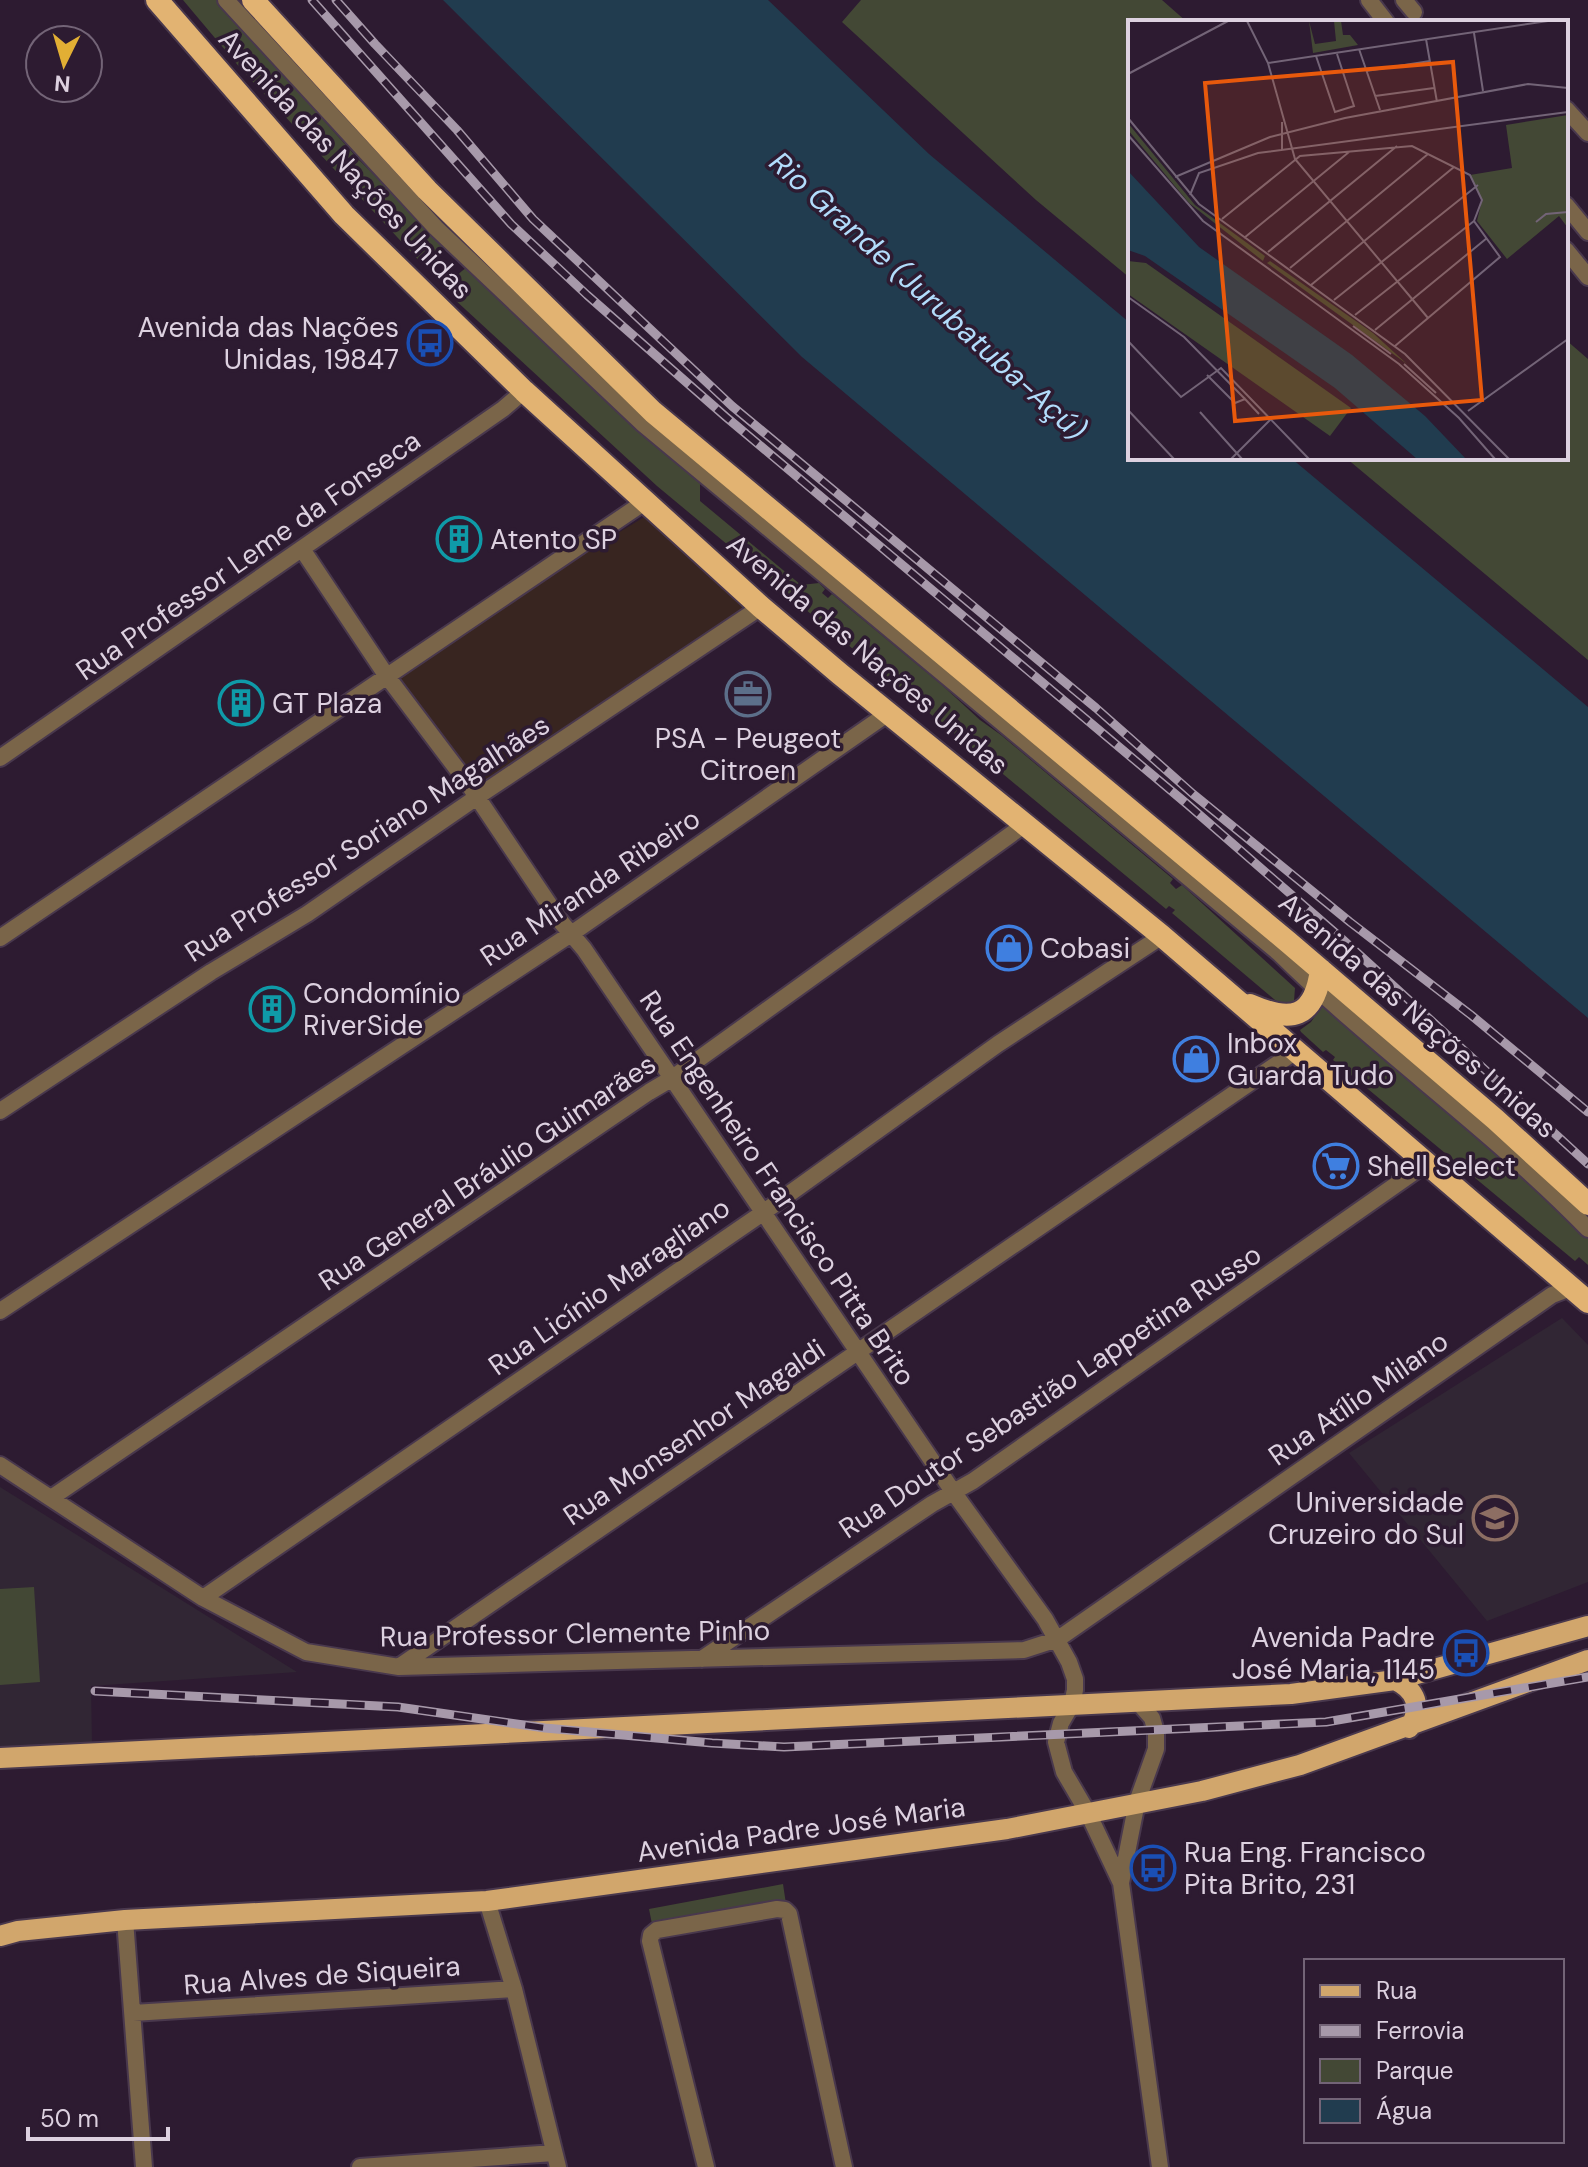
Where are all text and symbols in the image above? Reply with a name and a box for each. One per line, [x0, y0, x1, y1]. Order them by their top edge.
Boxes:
inset map [1128, 20, 1568, 460]
street label: Avenida das Nações Unidas [210, 21, 481, 308]
north arrow [24, 24, 104, 104]
text: N [53, 68, 72, 99]
water label: Rio Grande (Jurubatuba-Açú) [762, 143, 1095, 449]
place label: Avenida das Nações Unidas, 19847 [137, 309, 399, 378]
bus stop icon: Avenida das Nações Unidas, 19847 [406, 319, 454, 367]
street label: Rua Professor Leme da Fonseca [69, 422, 428, 689]
building icon: Atento SP [435, 515, 483, 563]
place label: Atento SP [490, 521, 617, 558]
street label: Avenida das Nações Unidas [719, 525, 1016, 783]
office icon: PSA - Peugeot Citroen [724, 670, 772, 718]
building icon: GT Plaza [217, 679, 265, 727]
place label: GT Plaza [272, 685, 382, 722]
street label: Rua Professor Soriano Magalhães [178, 706, 557, 970]
place label: PSA - Peugeot Citroen [655, 720, 841, 789]
street label: Rua Miranda Ribeiro [473, 800, 707, 975]
street label: Avenida das Nações Unidas [1271, 884, 1565, 1146]
shop icon: Cobasi [985, 924, 1033, 972]
place label: Cobasi [1040, 930, 1130, 967]
place label: Condomínio RiverSide [303, 975, 461, 1044]
street label: Rua Engenheiro Francisco Pitta Brito [631, 983, 924, 1393]
building icon: Condomínio RiverSide [248, 985, 296, 1033]
place label: Inbox Guarda Tudo [1227, 1025, 1394, 1094]
shop icon: Inbox Guarda Tudo [1172, 1035, 1220, 1083]
street label: Rua General Bráulio Guimarães [312, 1046, 663, 1299]
supermarket icon: Shell Select [1312, 1142, 1360, 1190]
place label: Shell Select [1367, 1148, 1516, 1185]
street label: Rua Licínio Maragliano [481, 1189, 737, 1384]
street label: Rua Doutor Sebastião Lappetina Russo [832, 1236, 1269, 1547]
street label: Rua Atílio Milano [1261, 1323, 1455, 1474]
street label: Rua Monsenhor Magaldi [556, 1331, 832, 1534]
place label: Universidade Cruzeiro do Sul [1268, 1484, 1464, 1553]
school or university icon: Universidade Cruzeiro do Sul [1471, 1494, 1519, 1542]
street label: Rua Professor Clemente Pinho [380, 1612, 770, 1655]
place label: Avenida Padre José Maria, 1145 [1232, 1619, 1435, 1688]
bus stop icon: Avenida Padre José Maria, 1145 [1442, 1629, 1490, 1677]
street label: Avenida Padre José Maria [635, 1788, 967, 1871]
place label: Rua Eng. Francisco Pita Brito, 231 [1184, 1834, 1426, 1903]
bus stop icon: Rua Eng. Francisco Pita Brito, 231 [1129, 1844, 1177, 1892]
street label: Rua Alves de Siqueira [182, 1947, 462, 2004]
legend [1304, 1959, 1564, 2143]
text: Rua [1376, 1975, 1417, 2006]
text: Ferrovia [1376, 2015, 1464, 2046]
text: Parque [1376, 2055, 1453, 2086]
scale bar [28, 2091, 168, 2141]
text: Água [1376, 2095, 1432, 2126]
text: 50 m [40, 2103, 99, 2134]

